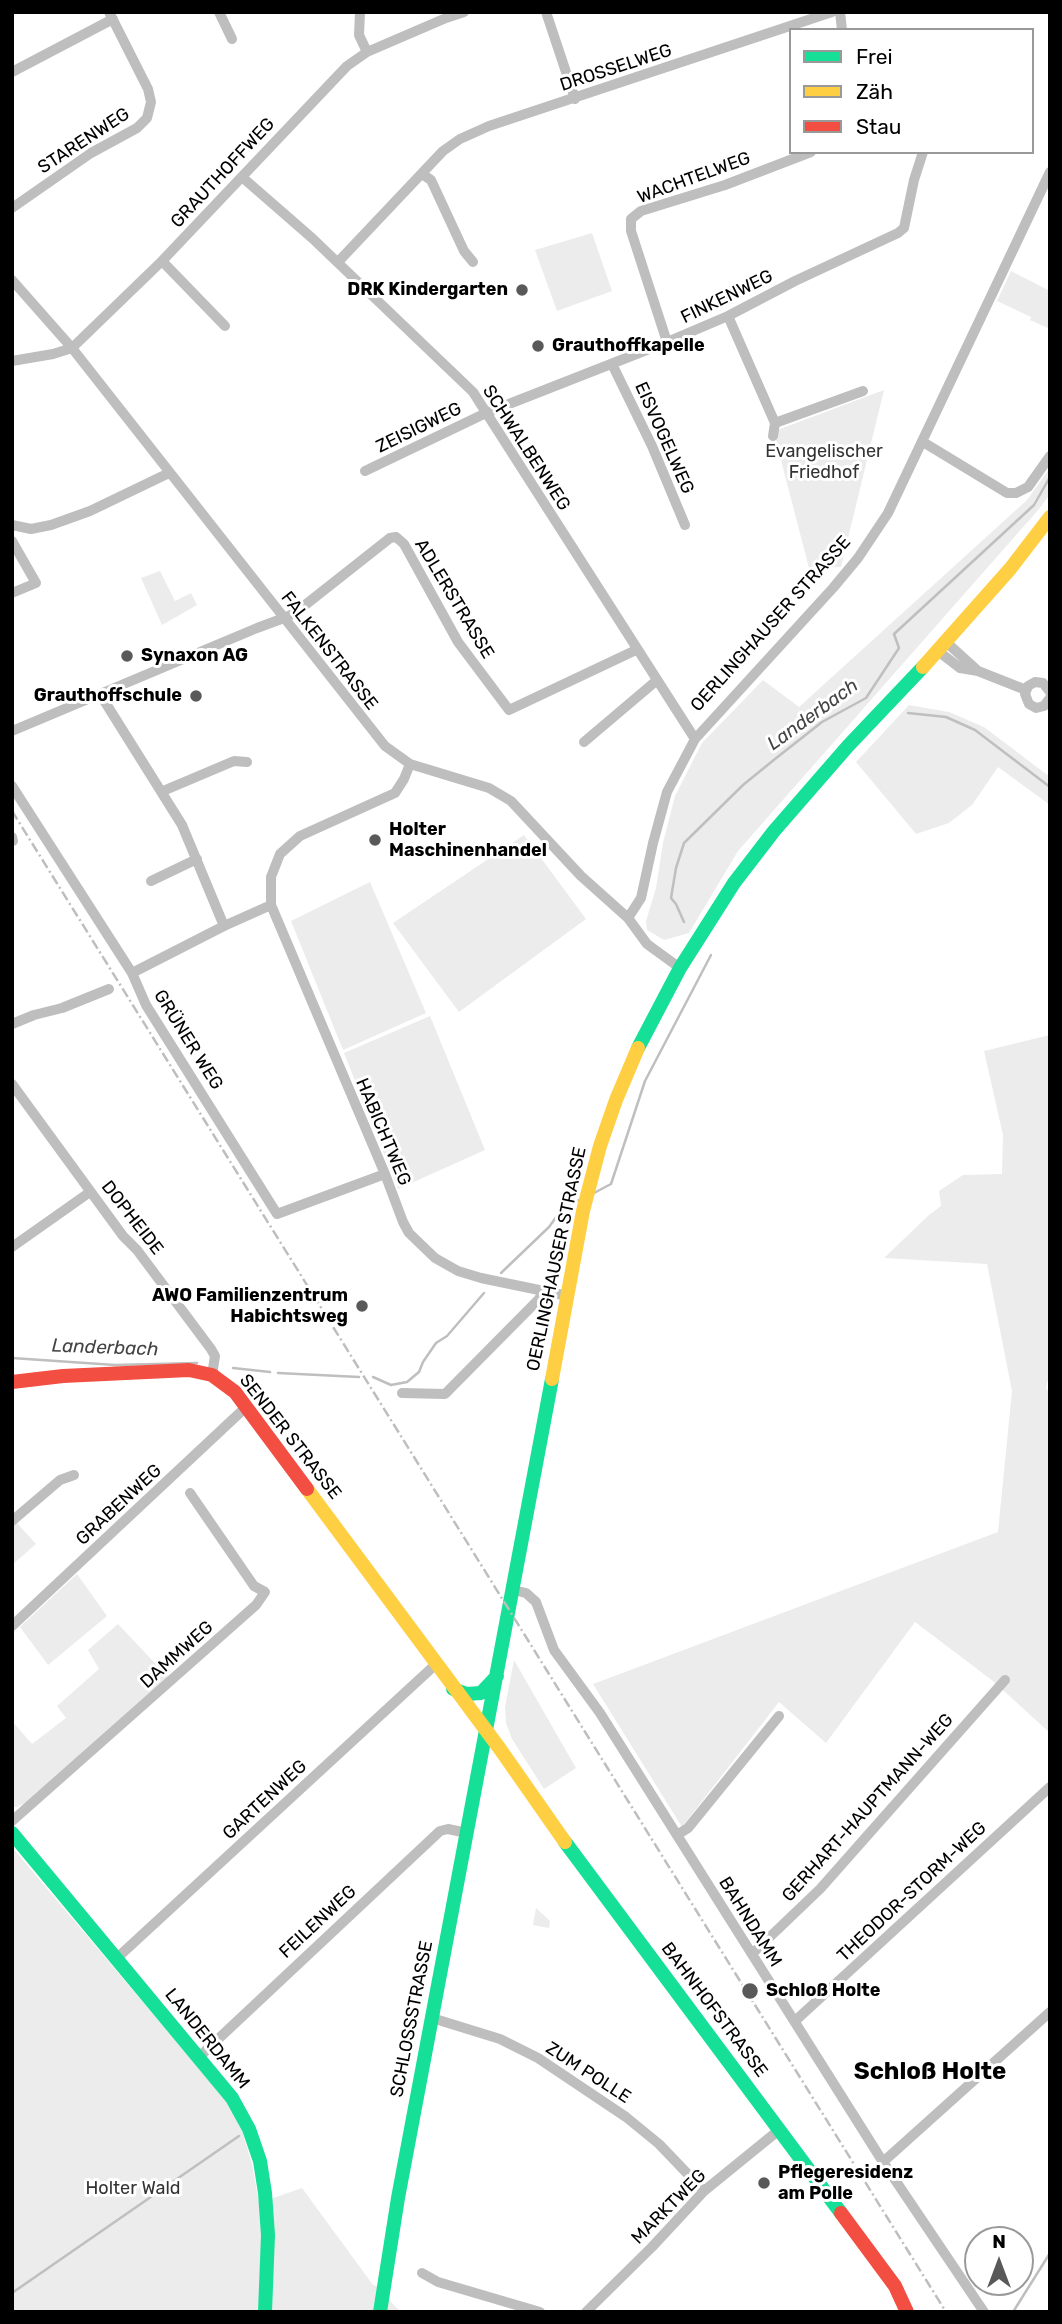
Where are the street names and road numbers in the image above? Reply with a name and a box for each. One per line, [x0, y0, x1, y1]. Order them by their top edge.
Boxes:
street label: DROSSELWEG [557, 40, 675, 96]
street label: STARENWEG [34, 103, 134, 179]
street label: GRAUTHOFFWEG [167, 114, 279, 232]
street label: WACHTELWEG [635, 148, 753, 208]
street label: FINKENWEG [677, 265, 777, 329]
street label: EISVOGELWEG [630, 379, 698, 497]
street label: SCHWALBENWEG [477, 381, 575, 515]
street label: ZEISIGWEG [373, 398, 465, 458]
street label: OERLINGHAUSER STRASSE [686, 532, 856, 716]
street label: ADLERSTRASSE [410, 535, 498, 663]
street label: FALKENSTRASSE [276, 587, 382, 715]
street label: GRÜNER WEG [149, 986, 227, 1094]
street label: HABICHTWEG [351, 1075, 415, 1189]
street label: OERLINGHAUSER STRASSE [523, 1145, 591, 1373]
street label: DOPHEIDE [96, 1177, 168, 1259]
street label: SENDER STRASSE [235, 1370, 345, 1504]
street label: GRABENWEG [72, 1460, 166, 1550]
street label: DAMMWEG [136, 1617, 218, 1693]
street label: GERHART-HAUPTMANN-WEG [778, 1709, 958, 1907]
street label: GARTENWEG [219, 1756, 311, 1844]
street label: THEODOR-STORM-WEG [833, 1817, 991, 1967]
street label: BAHNDAMM [714, 1873, 786, 1971]
street label: FEILENWEG [275, 1881, 361, 1963]
street label: BAHNHOFSTRASSE [656, 1938, 772, 2082]
street label: SCHLOSSSTRASSE [386, 1939, 438, 2099]
street label: LANDERDAMM [160, 1985, 254, 2093]
street label: ZUM POLLE [541, 2038, 635, 2108]
street label: MARKTWEG [627, 2165, 711, 2249]

